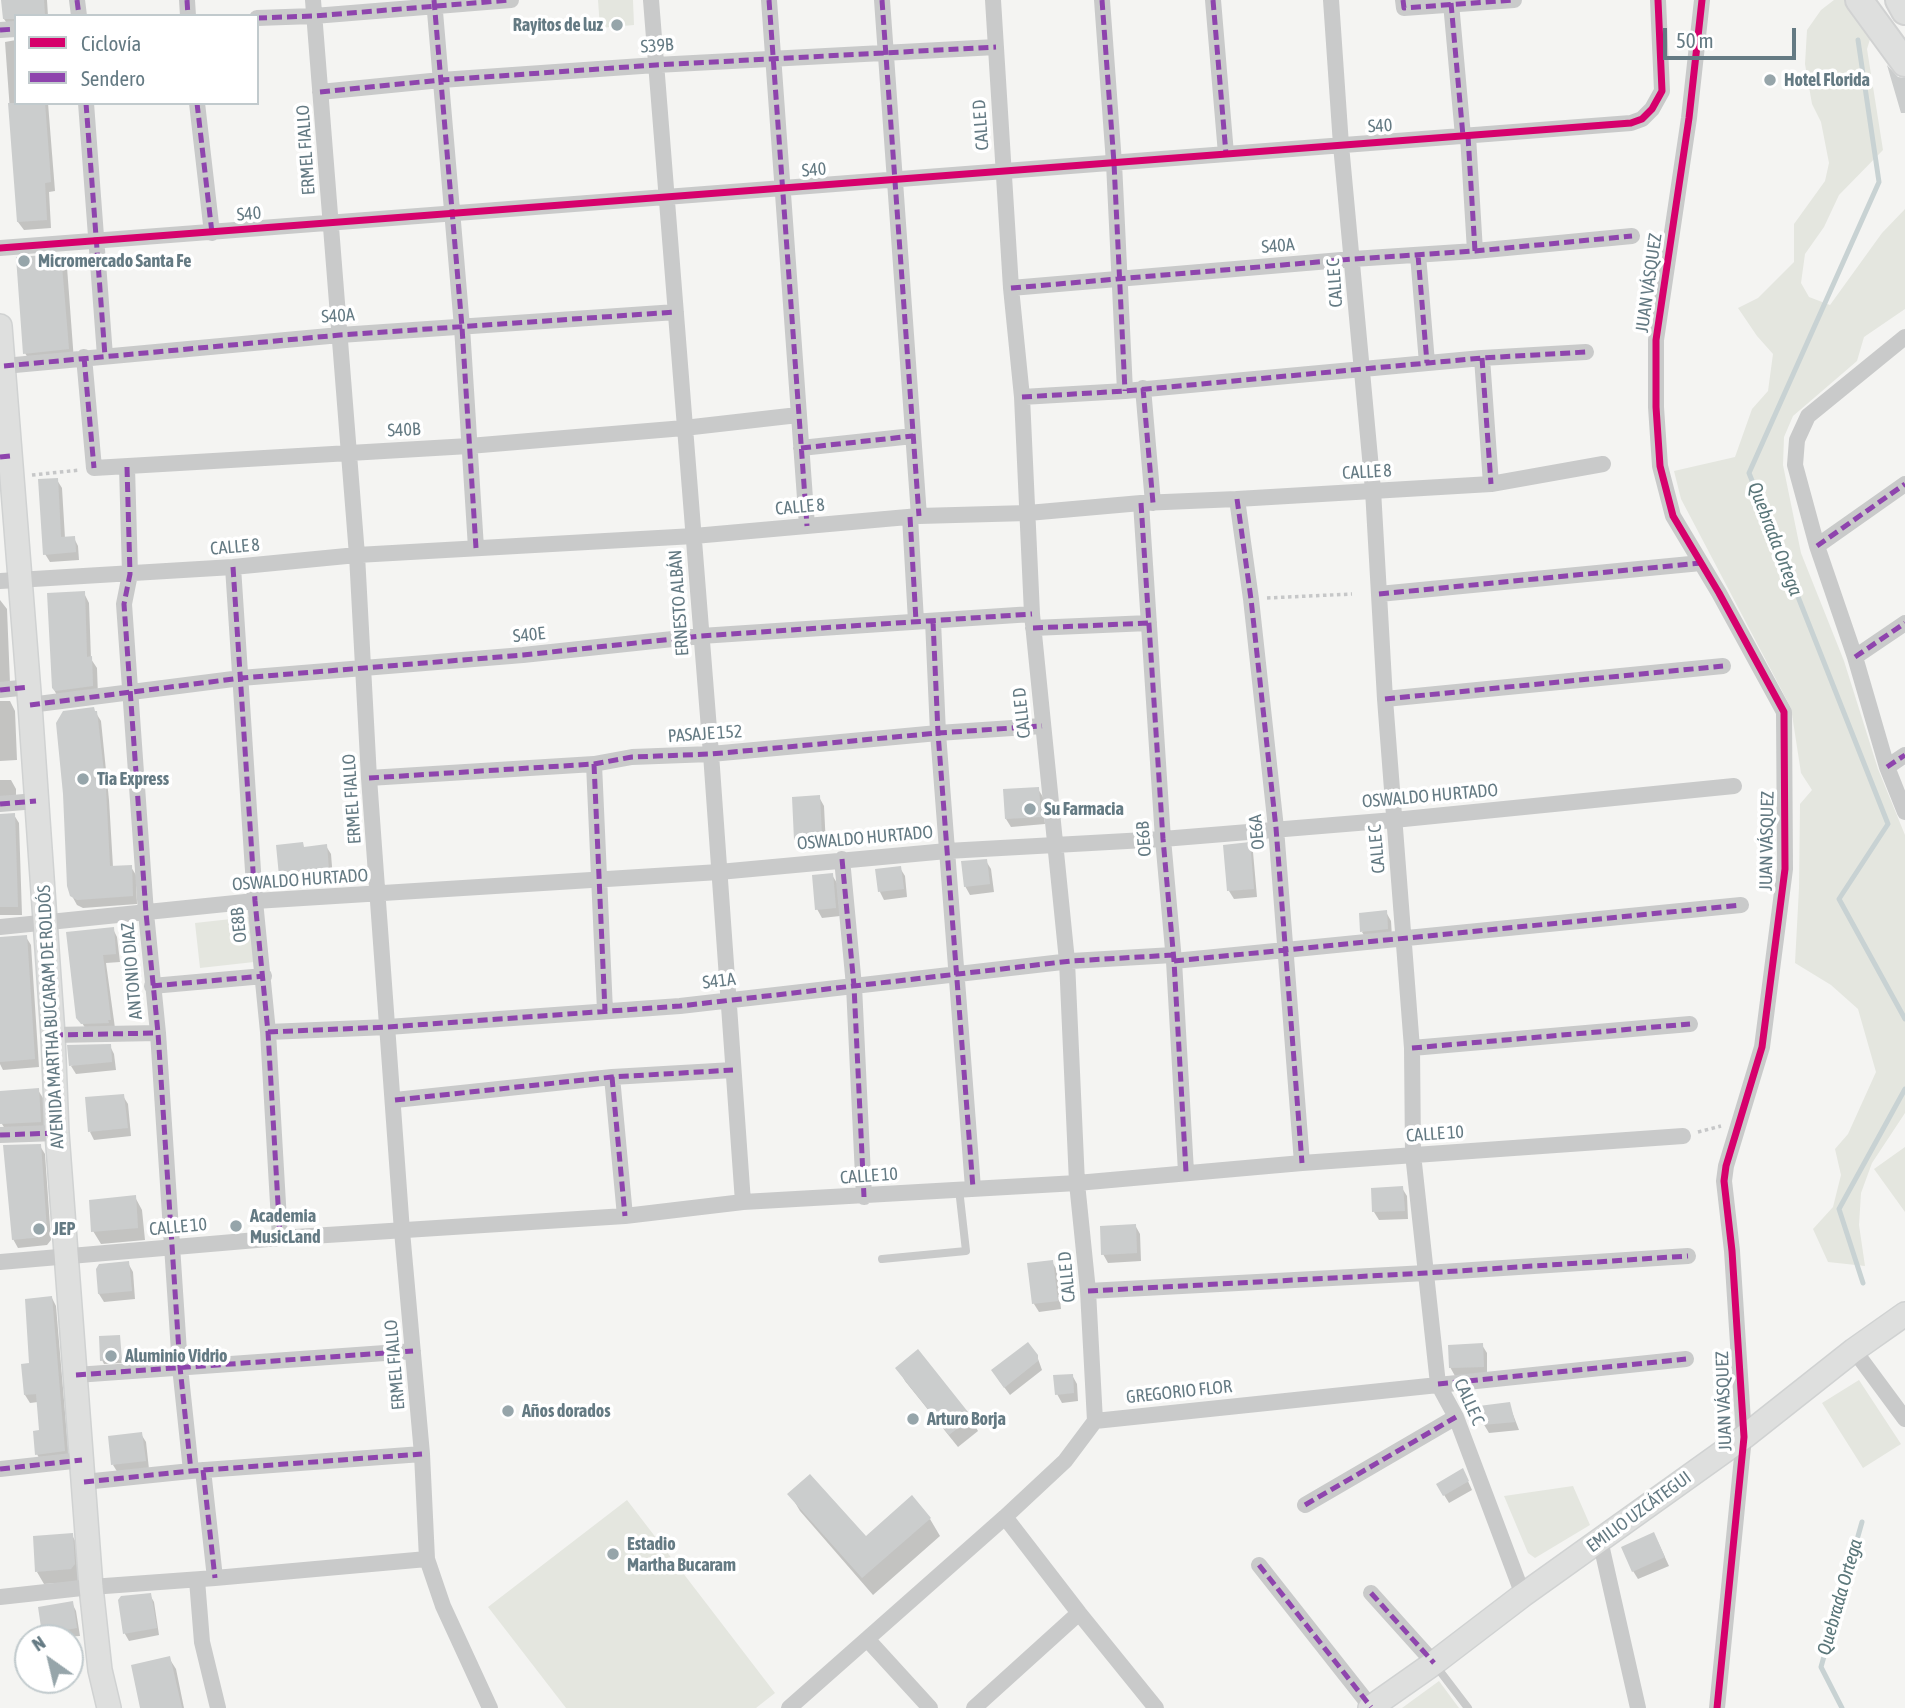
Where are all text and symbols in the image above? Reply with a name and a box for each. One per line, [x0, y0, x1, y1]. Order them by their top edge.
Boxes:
legend [14, 14, 259, 105]
place label: Rayitos de luz [513, 14, 603, 36]
scale bar [1667, 14, 1800, 58]
marker: Rayitos de luz [609, 17, 625, 33]
text: 50 m [1676, 28, 1714, 52]
text: Ciclovía [81, 31, 141, 55]
street label: S39B [640, 34, 674, 58]
text: Sendero [81, 66, 145, 90]
place label: Hotel Florida [1784, 69, 1870, 91]
marker: Hotel Florida [1762, 72, 1778, 88]
street label: CALLE D [968, 99, 994, 151]
street label: ERMEL FIALLO [292, 104, 320, 196]
street label: S40 [1367, 114, 1393, 138]
street label: S40 [801, 158, 827, 182]
street label: S40 [236, 202, 262, 226]
street label: JUAN VÁSQUEZ [1631, 232, 1667, 334]
street label: S40A [1260, 234, 1296, 258]
place label: Micromercado Santa Fe [38, 250, 191, 272]
marker: Micromercado Santa Fe [16, 253, 32, 269]
street label: CALLE C [1323, 258, 1347, 308]
street label: S40A [321, 304, 355, 328]
street label: S40B [387, 418, 421, 442]
street label: CALLE 8 [1342, 460, 1392, 484]
water label: Quebrada Ortega [1743, 479, 1807, 599]
street label: CALLE 8 [774, 494, 826, 520]
street label: CALLE 8 [209, 534, 261, 560]
street label: ERNESTO ALBÁN [665, 549, 693, 657]
street label: S40E [512, 623, 546, 647]
street label: CALLE D [1009, 686, 1035, 740]
street label: PASAJE 152 [667, 721, 743, 747]
street label: ERMEL FIALLO [338, 753, 366, 845]
place label: Tia Express [97, 768, 169, 790]
marker: Tia Express [75, 771, 91, 787]
street label: OSWALDO HURTADO [1361, 779, 1499, 813]
street label: JUAN VÁSQUEZ [1755, 791, 1779, 891]
place label: Su Farmacia [1044, 798, 1124, 820]
marker: Su Farmacia [1022, 801, 1038, 817]
street label: OE6A [1245, 813, 1269, 851]
street label: OSWALDO HURTADO [796, 821, 934, 855]
street label: OE6B [1132, 821, 1156, 857]
street label: CALLE C [1364, 824, 1390, 874]
street label: OSWALDO HURTADO [231, 864, 369, 896]
street label: AVENIDA MARTHA BUCARAM DE ROLDÓS [33, 885, 69, 1149]
street label: OE8B [226, 906, 252, 944]
street label: ANTONIO DIAZ [117, 922, 147, 1020]
street label: S41A [701, 968, 737, 994]
street label: CALLE 10 [1405, 1121, 1465, 1147]
street label: CALLE 10 [839, 1163, 899, 1189]
place label: Academia MusicLand [250, 1205, 321, 1248]
street label: CALLE 10 [148, 1214, 208, 1240]
place label: JEP [53, 1218, 75, 1240]
marker: Academia MusicLand [228, 1218, 244, 1234]
marker: JEP [31, 1221, 47, 1237]
street label: CALLE D [1054, 1251, 1080, 1303]
street label: ERMEL FIALLO [380, 1319, 410, 1411]
place label: Aluminio Vidrio [125, 1345, 228, 1367]
marker: Aluminio Vidrio [103, 1348, 119, 1364]
street label: JUAN VÁSQUEZ [1711, 1351, 1737, 1451]
street label: CALLE C [1449, 1375, 1489, 1429]
street label: GREGORIO FLOR [1125, 1376, 1233, 1408]
place label: Años dorados [522, 1400, 610, 1422]
marker: Años dorados [500, 1403, 516, 1419]
place label: Arturo Borja [927, 1408, 1006, 1430]
marker: Arturo Borja [905, 1411, 921, 1427]
street label: EMILIO UZCÁTEGUI [1582, 1467, 1696, 1557]
place label: Estadio Martha Bucaram [627, 1533, 736, 1576]
water label: Quebrada Ortega [1813, 1536, 1867, 1658]
marker: Estadio Martha Bucaram [605, 1546, 621, 1562]
north arrow [14, 1624, 84, 1694]
text: N [28, 1631, 49, 1656]

